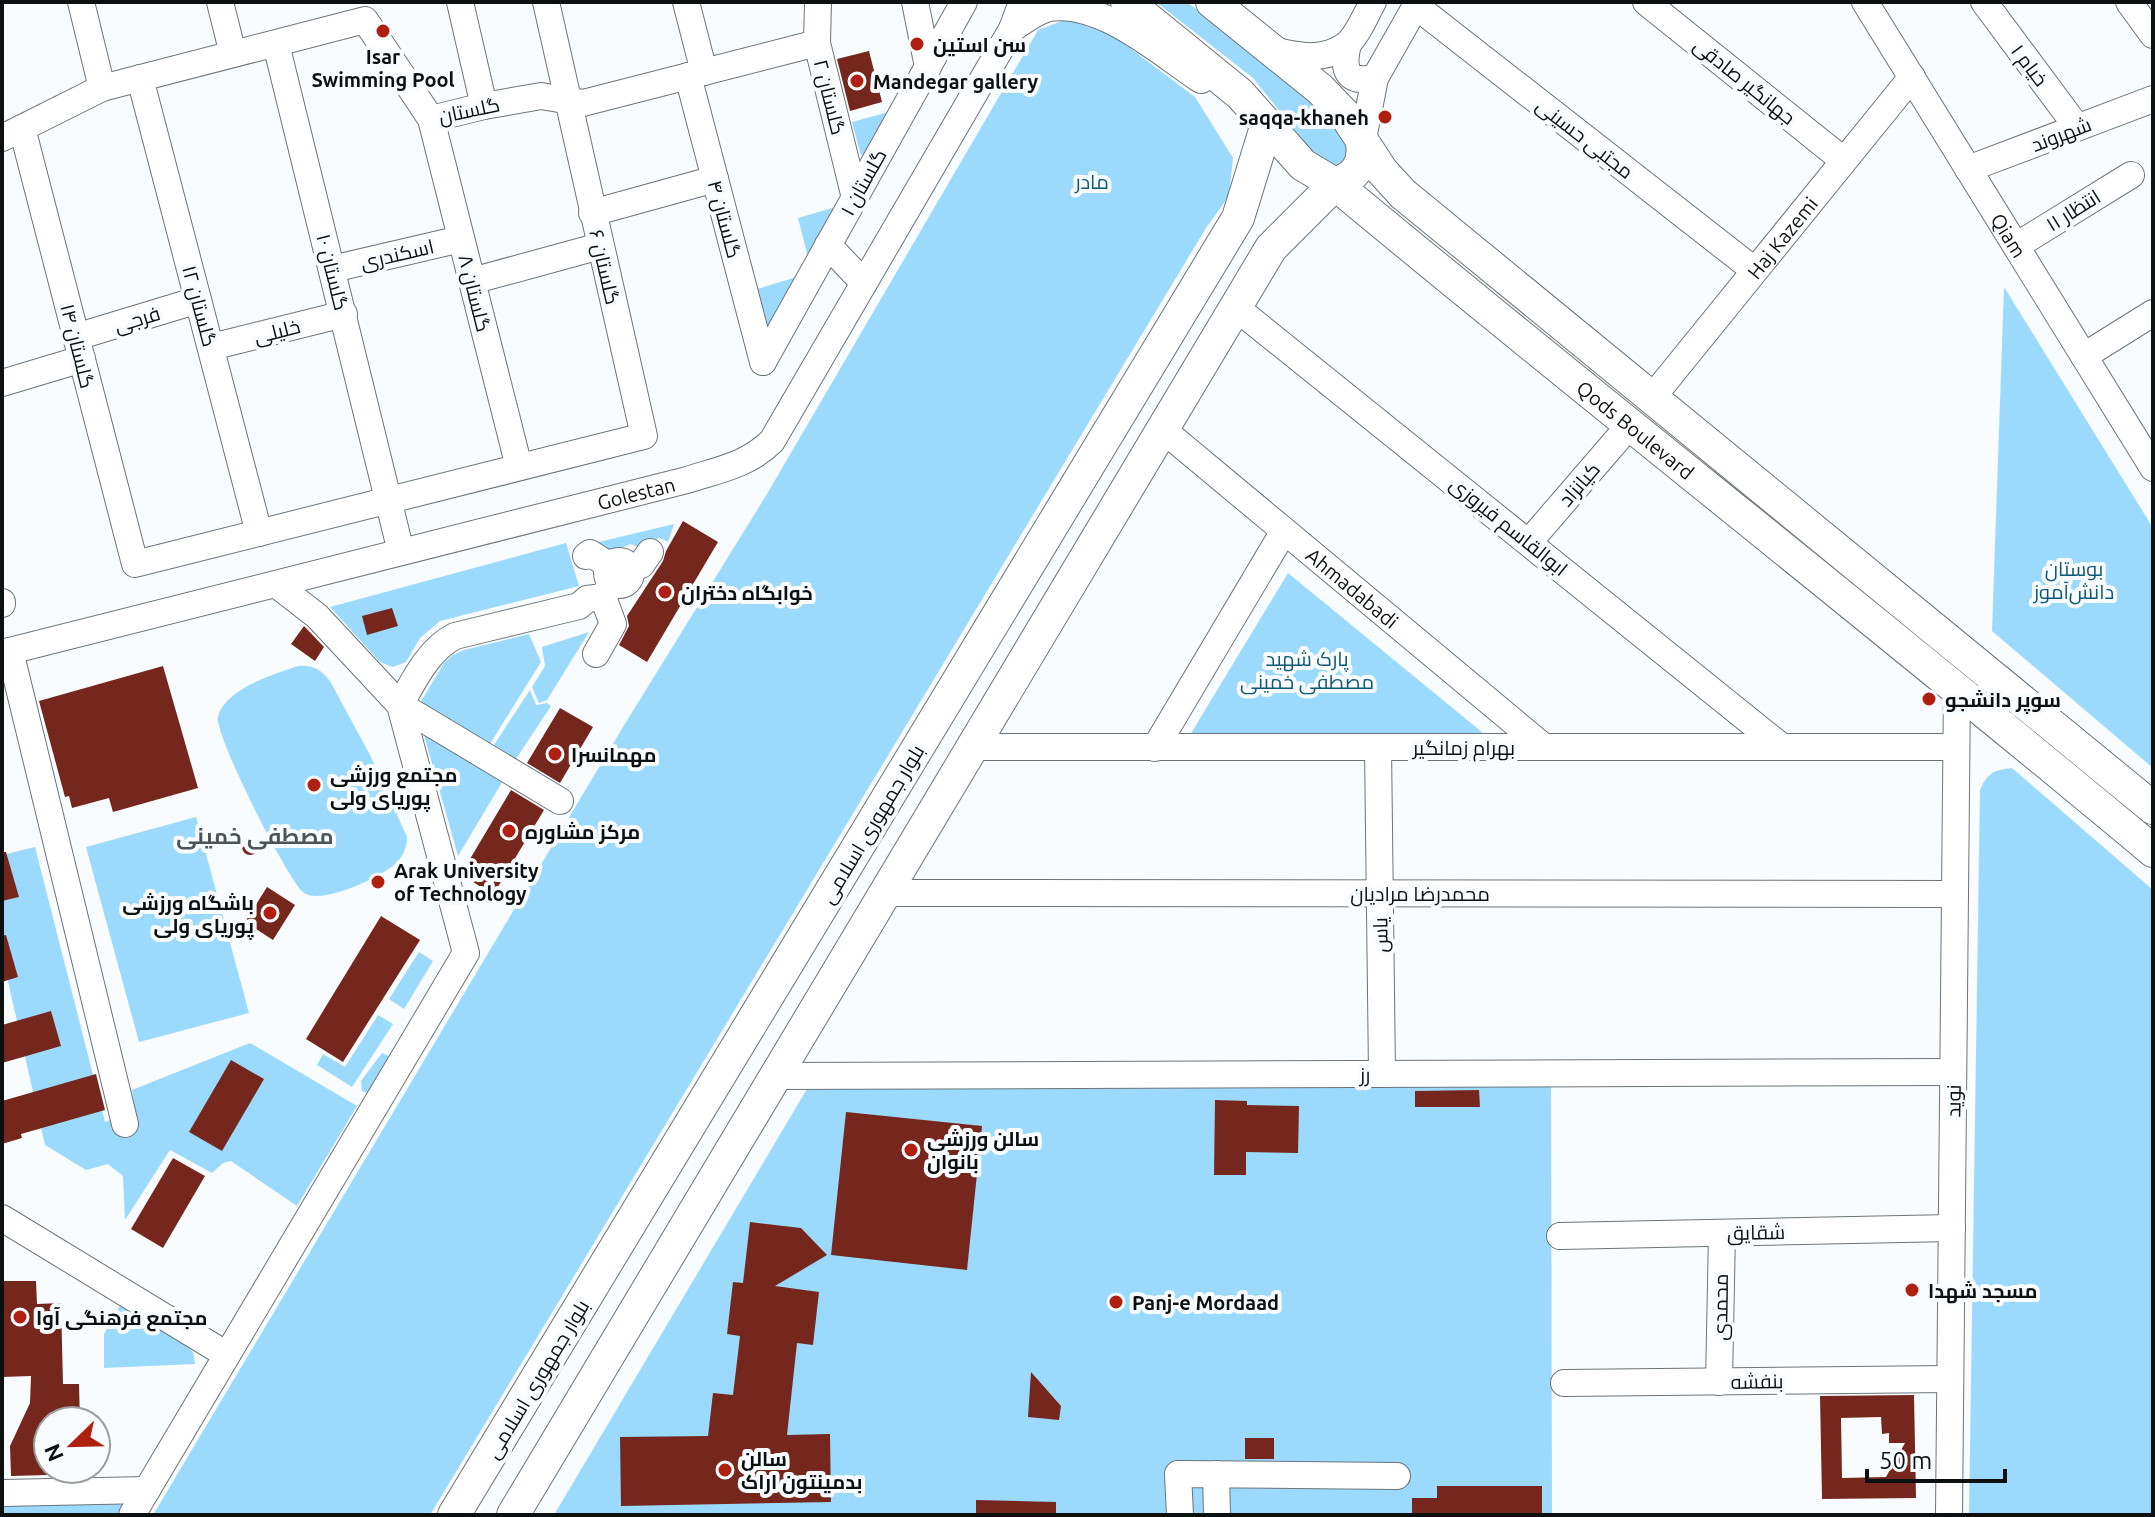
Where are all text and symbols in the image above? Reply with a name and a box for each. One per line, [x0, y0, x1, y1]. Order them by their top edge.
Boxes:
marker: Isar Swimming Pool [374, 22, 392, 40]
place label: سن استین [933, 33, 1026, 57]
street label: جهانگیر صادقی [1688, 33, 1800, 130]
marker: سن استین [908, 35, 926, 53]
street label: خیام ۱ [2005, 40, 2053, 92]
place label: Isar Swimming Pool [311, 45, 455, 91]
street label: گلستان ۲ [808, 57, 850, 138]
place label: Mandegar gallery [873, 70, 1039, 93]
marker: Mandegar gallery [848, 72, 866, 90]
street label: گلستان [436, 92, 502, 130]
street label: مجتبی حسینی [1531, 93, 1638, 185]
place label: saqqa-khaneh [1239, 106, 1369, 129]
marker: saqqa-khaneh [1376, 108, 1394, 126]
street label: شهروند [2028, 112, 2095, 158]
street label: گلستان ۱ [835, 145, 892, 220]
park label: مادر [1074, 170, 1109, 194]
street label: گلستان ۴ [702, 177, 746, 261]
street label: انتظار ۱۱ [2042, 184, 2105, 236]
street label: Haj Kazemi [1742, 192, 1822, 283]
street label: Qiam [1987, 209, 2031, 262]
street label: گلستان ۶ [583, 227, 625, 307]
street label: گلستان ۱۰ [311, 232, 354, 313]
street label: اسکندری [358, 234, 436, 276]
street label: گلستان ۸ [452, 252, 496, 335]
street label: گلستان ۱۲ [176, 263, 222, 350]
street label: گلستان ۱۴ [54, 301, 100, 391]
street label: فرجی [111, 301, 163, 339]
street label: خلیلی [251, 314, 303, 350]
street label: Qods Boulevard [1573, 375, 1699, 484]
street label: کیانزاد [1554, 457, 1605, 511]
street label: Golestan [595, 472, 677, 514]
street label: ابوالقاسم فیروزی [1444, 472, 1572, 583]
street label: Ahmadabadi [1302, 543, 1403, 632]
park label: بوستان دانش‌آموز [2033, 557, 2114, 605]
place label: خوابگاه دختران [681, 581, 813, 605]
marker: خوابگاه دختران [656, 583, 674, 601]
park label: پارک شهید مصطفی خمینی [1240, 647, 1374, 695]
place label: سوپر دانشجو [1945, 688, 2061, 714]
marker: سوپر دانشجو [1920, 690, 1938, 708]
street label: بهرام زمانگیر [1412, 736, 1515, 762]
street label: بلوار جمهوری اسلامی [815, 740, 930, 909]
place label: مهمانسرا [571, 743, 657, 768]
marker: مهمانسرا [546, 745, 564, 763]
place label: مجتمع ورزشی پوریای ولی [330, 763, 457, 812]
marker: مجتمع ورزشی پوریای ولی [305, 776, 323, 794]
place label: مرکز مشاوره [525, 820, 640, 844]
marker: مرکز مشاوره [500, 822, 518, 840]
district label: مصطفی خمینی [176, 823, 334, 850]
place label: Arak University of Technology [394, 859, 539, 905]
marker: Arak University of Technology [369, 873, 387, 891]
street label: محمدرضا مرادیان [1350, 882, 1490, 907]
place label: باشگاه ورزشی پوریای ولی [122, 891, 254, 940]
marker: باشگاه ورزشی پوریای ولی [261, 904, 279, 922]
street label: یاس [1368, 916, 1394, 953]
street label: رز [1359, 1063, 1370, 1087]
street label: نوید [1941, 1084, 1966, 1118]
place label: سالن ورزشی بانوان [927, 1127, 1039, 1174]
marker: سالن ورزشی بانوان [902, 1141, 920, 1159]
street label: شقایق [1727, 1220, 1785, 1246]
street label: محمدی [1708, 1273, 1734, 1341]
place label: مسجد شهدا [1928, 1279, 2038, 1304]
marker: مسجد شهدا [1903, 1281, 1921, 1299]
place label: Panj-e Mordaad [1132, 1291, 1279, 1314]
marker: Panj-e Mordaad [1107, 1293, 1125, 1311]
street label: بلوار جمهوری اسلامی [480, 1295, 595, 1464]
place label: مجتمع فرهنگی آوا [36, 1306, 208, 1332]
marker: مجتمع فرهنگی آوا [11, 1308, 29, 1326]
street label: بنفشه [1730, 1369, 1784, 1393]
north arrow [32, 1405, 112, 1485]
scale bar [1867, 1433, 2005, 1483]
text: N [38, 1441, 68, 1465]
place label: سالن بدمینتون اراک [741, 1447, 862, 1494]
text: 50 m [1879, 1447, 1932, 1474]
marker: سالن بدمینتون اراک [716, 1461, 734, 1479]

